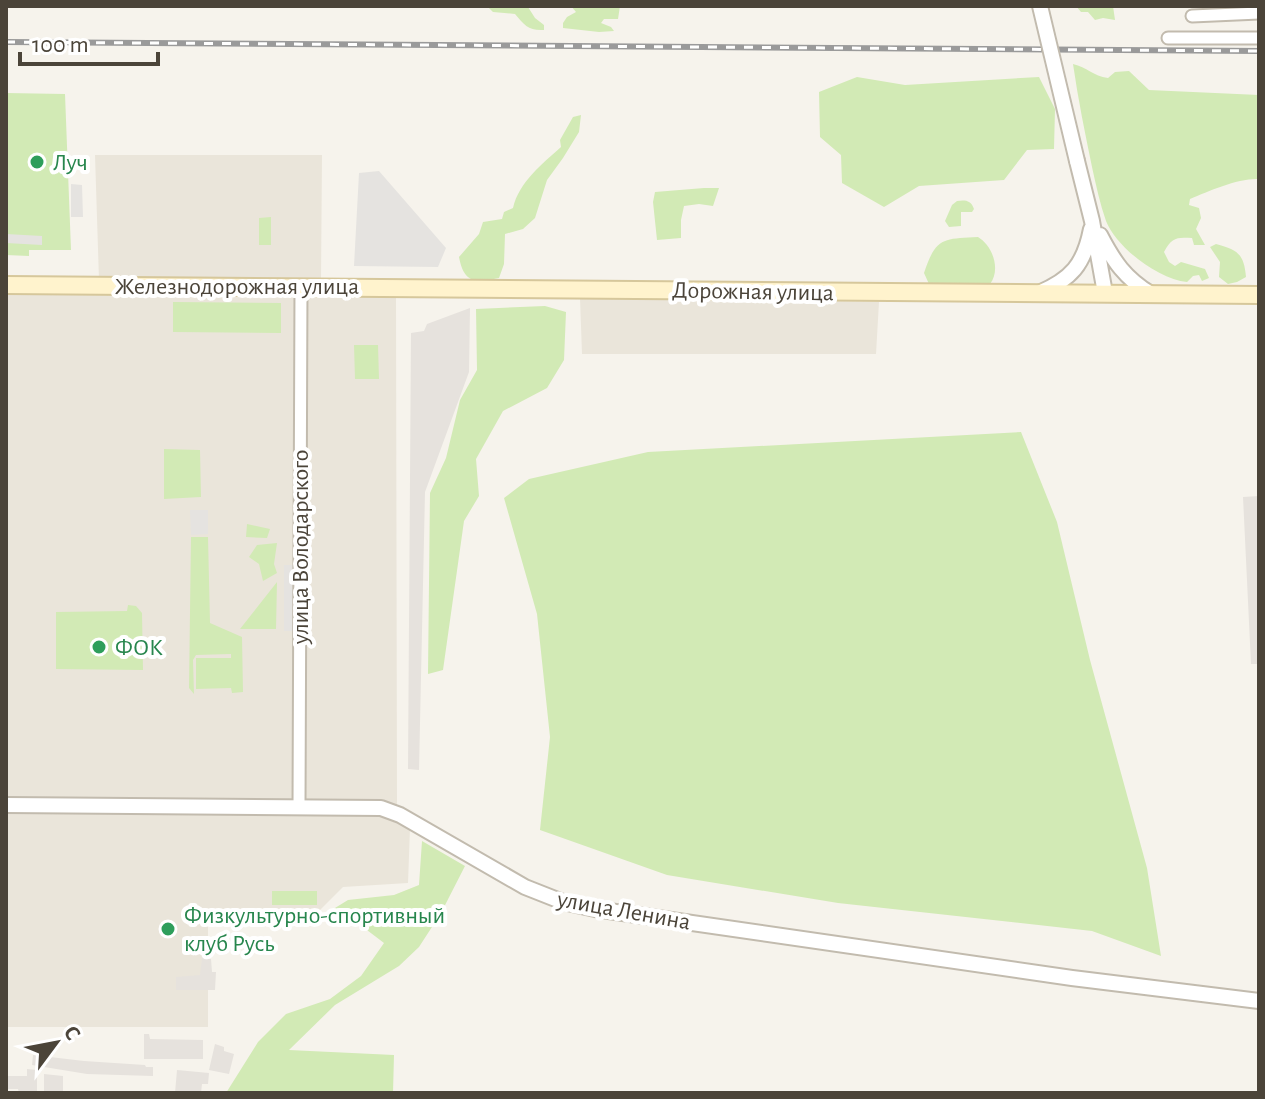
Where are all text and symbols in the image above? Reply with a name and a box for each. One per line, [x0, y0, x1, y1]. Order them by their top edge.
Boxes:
scale bar [20, 16, 158, 66]
text: 100 m [32, 33, 89, 57]
place label: Луч [53, 151, 88, 175]
marker: Луч [28, 153, 46, 171]
street label: Железнодорожная улица [115, 275, 359, 299]
street label: Дорожная улица [672, 279, 834, 305]
street label: улица Володарского [289, 450, 313, 645]
place label: ФОК [115, 636, 163, 660]
marker: ФОК [90, 638, 108, 656]
street label: улица Ленина [554, 887, 692, 935]
place label: Физкультурно-спортивный клуб Русь [184, 904, 445, 956]
marker: Физкультурно-спортивный клуб Русь [159, 920, 177, 938]
north arrow [16, 1003, 96, 1083]
text: С [60, 1022, 85, 1044]

